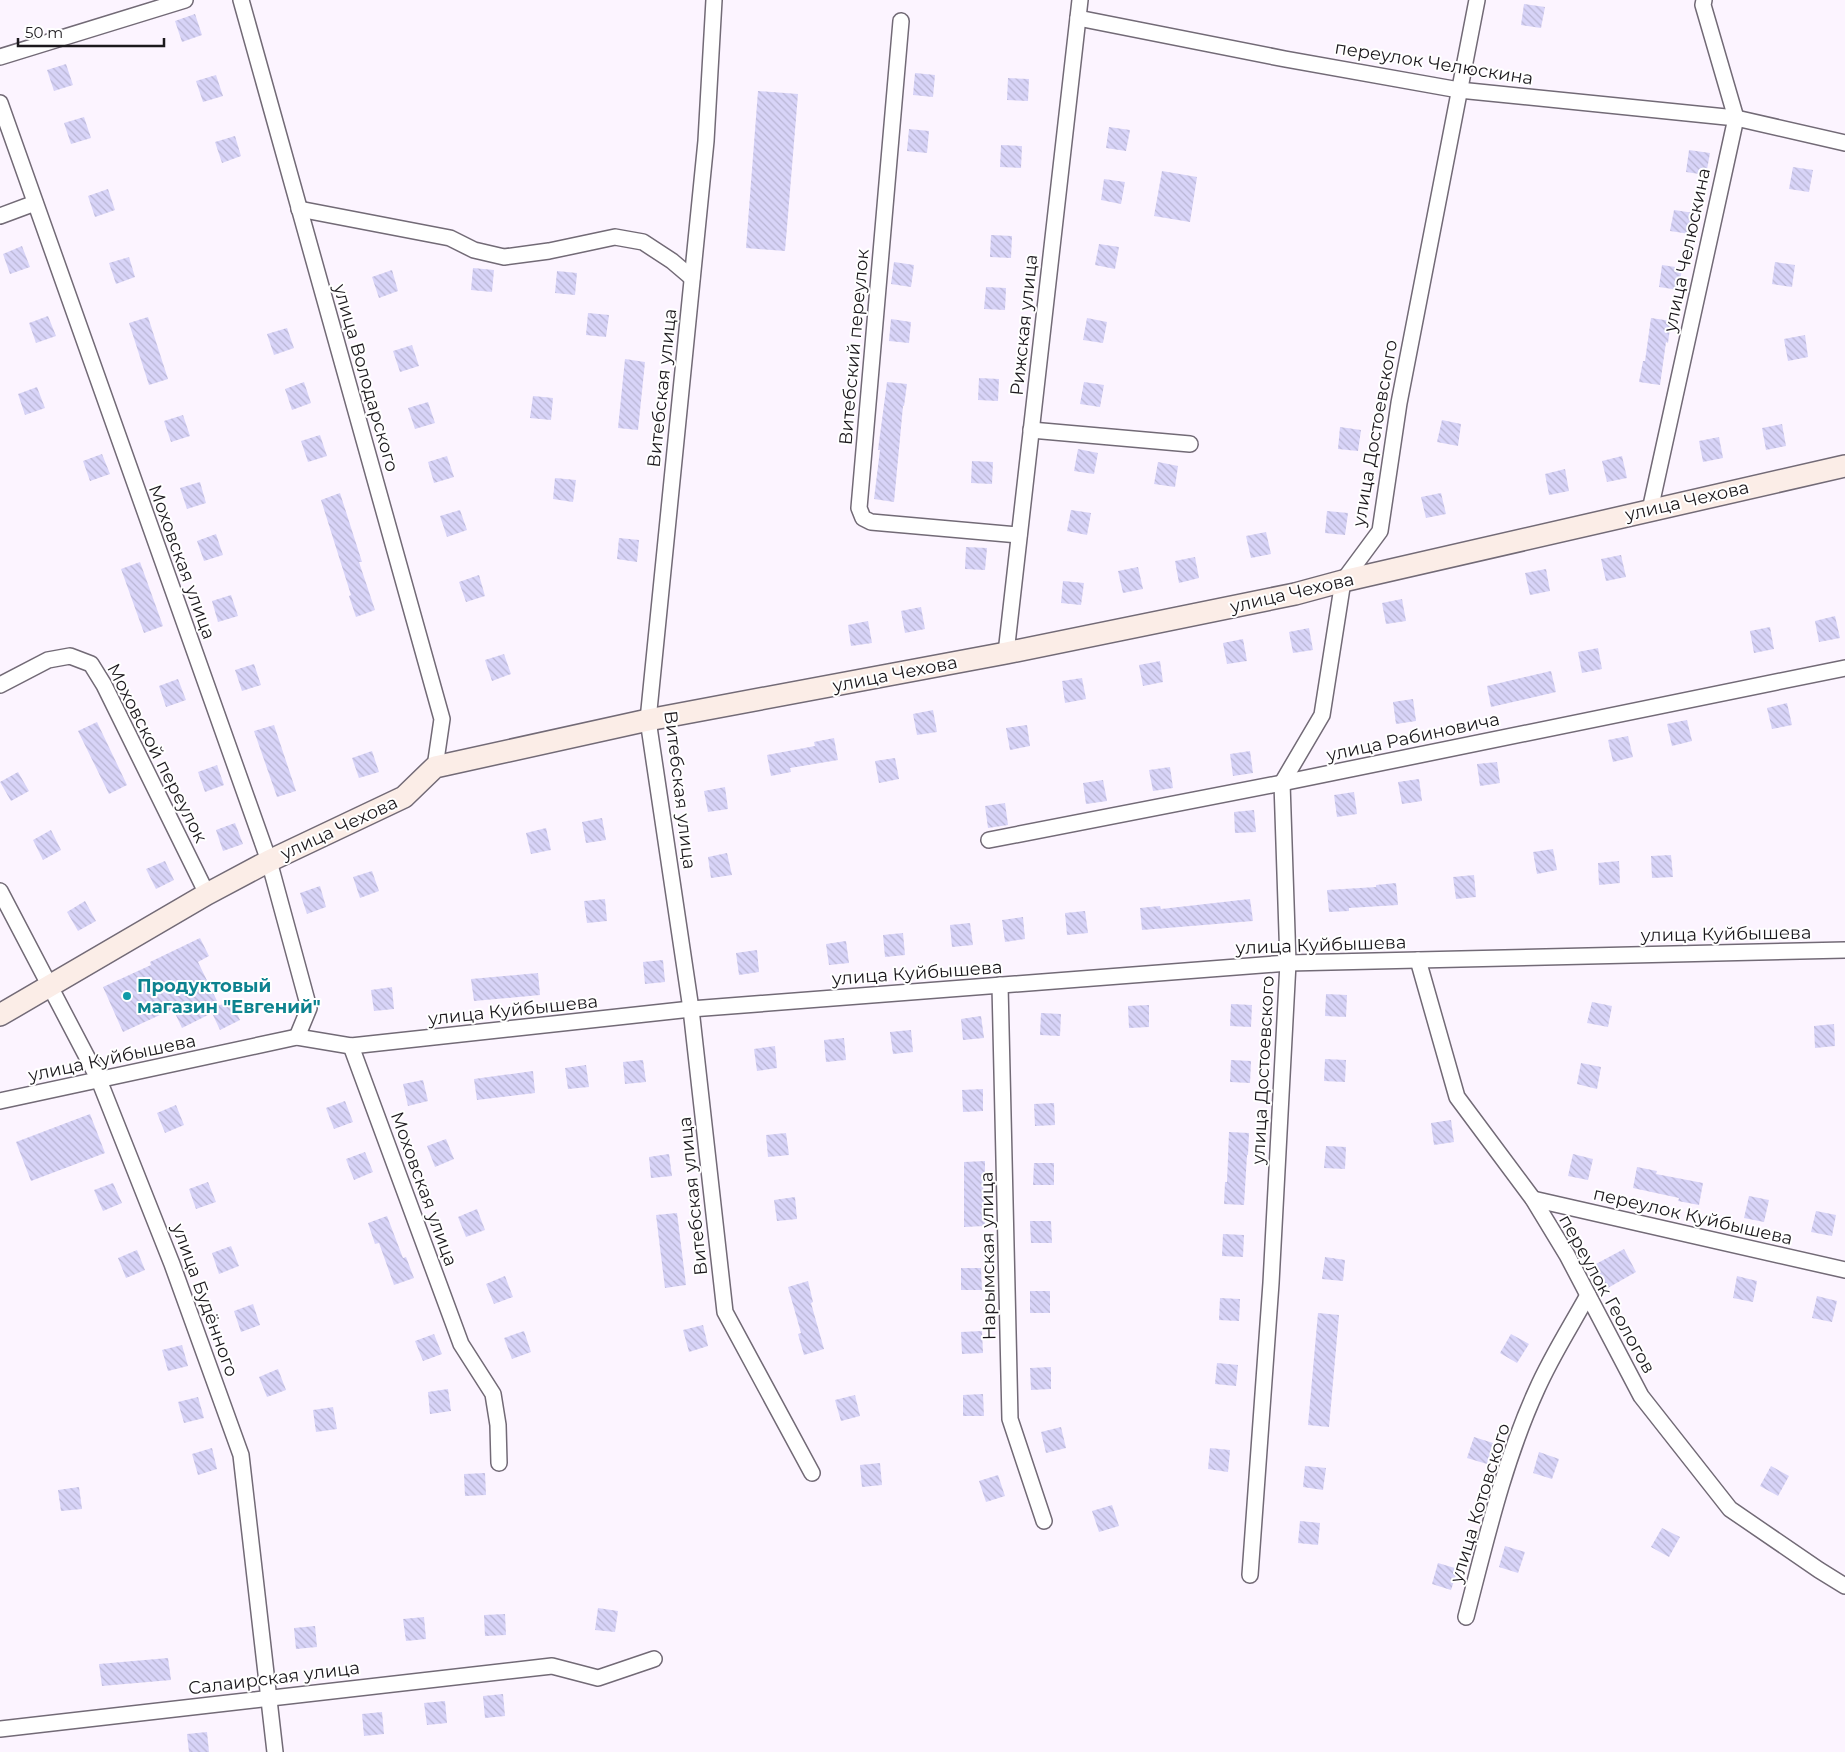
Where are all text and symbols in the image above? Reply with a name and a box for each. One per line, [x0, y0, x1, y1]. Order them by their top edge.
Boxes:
scale bar [18, 15, 164, 47]
text: 50 m [25, 23, 63, 42]
street label: переулок Челюскина [1333, 36, 1535, 90]
street label: улица Челюскина [1659, 166, 1715, 335]
street label: Витебский переулок [834, 248, 874, 446]
street label: Рижская улица [1006, 253, 1042, 397]
street label: улица Володарского [328, 281, 403, 474]
street label: Витебская улица [643, 307, 681, 469]
street label: улица Достоевского [1348, 338, 1402, 529]
street label: улица Чехова [1622, 476, 1751, 526]
street label: Моховская улица [144, 482, 220, 642]
street label: улица Чехова [1227, 568, 1356, 618]
street label: улица Чехова [830, 651, 959, 697]
street label: Моховской переулок [102, 660, 212, 847]
street label: улица Рабиновича [1323, 708, 1502, 766]
street label: Витебская улица [659, 709, 701, 871]
street label: улица Чехова [276, 791, 401, 865]
street label: улица Куйбышева [1639, 922, 1812, 947]
street label: улица Куйбышева [1234, 931, 1407, 959]
street label: улица Куйбышева [830, 956, 1003, 990]
place label: Продуктовый магазин "Евгений" [137, 975, 321, 1018]
street label: улица Достоевского [1247, 975, 1279, 1166]
marker: Продуктовый магазин "Евгений" [121, 990, 133, 1002]
street label: улица Куйбышева [426, 990, 599, 1030]
street label: улица Куйбышева [25, 1029, 198, 1087]
street label: Моховская улица [386, 1109, 462, 1269]
street label: Витебская улица [674, 1115, 712, 1277]
street label: Нарымская улица [976, 1171, 1000, 1341]
street label: переулок Куйбышева [1591, 1182, 1795, 1250]
street label: переулок Геологов [1554, 1211, 1660, 1377]
street label: улица Будённого [167, 1219, 243, 1380]
street label: улица Котовского [1445, 1420, 1515, 1586]
street label: Салаирская улица [187, 1657, 361, 1699]

